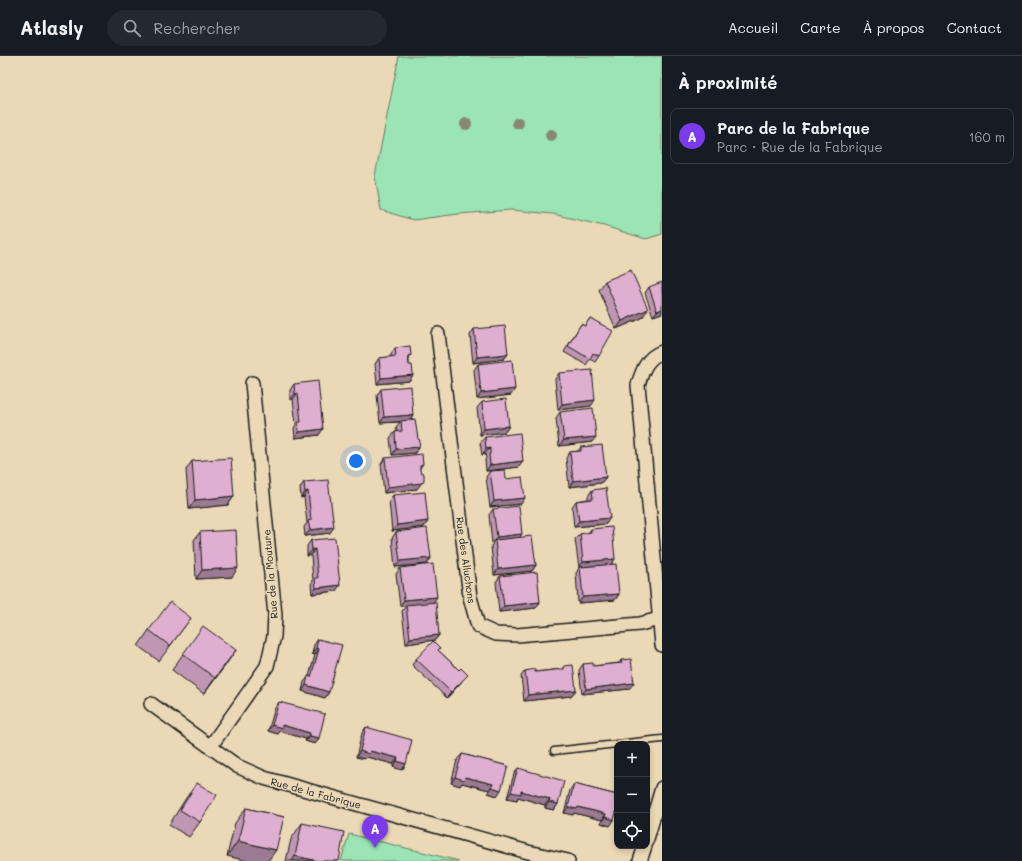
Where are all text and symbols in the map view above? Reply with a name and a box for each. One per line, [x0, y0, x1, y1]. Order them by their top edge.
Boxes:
search box [107, 10, 387, 46]
text: Atlasly [20, 15, 83, 40]
icon: search [121, 17, 143, 39]
text: Rechercher [153, 18, 241, 38]
text: Accueil [728, 18, 778, 37]
text: Carte [800, 18, 841, 37]
text: À propos [863, 18, 925, 37]
text: Contact [947, 18, 1002, 37]
text: À proximité [678, 71, 777, 93]
text: Parc de la Fabrique [717, 118, 870, 138]
text: A [687, 128, 697, 145]
text: 160 m [969, 128, 1005, 145]
text: Parc · Rue de la Fabrique [717, 138, 882, 155]
your location [346, 451, 366, 471]
street label: Rue des Alluchons [453, 516, 479, 604]
street label: Rue de la Mouture [259, 529, 281, 619]
map controls [614, 741, 650, 849]
button: + [614, 741, 650, 777]
street label: Rue de la Fabrique [269, 774, 363, 812]
button: − [614, 777, 650, 813]
button: locate [614, 813, 650, 849]
pin: A [362, 815, 388, 848]

